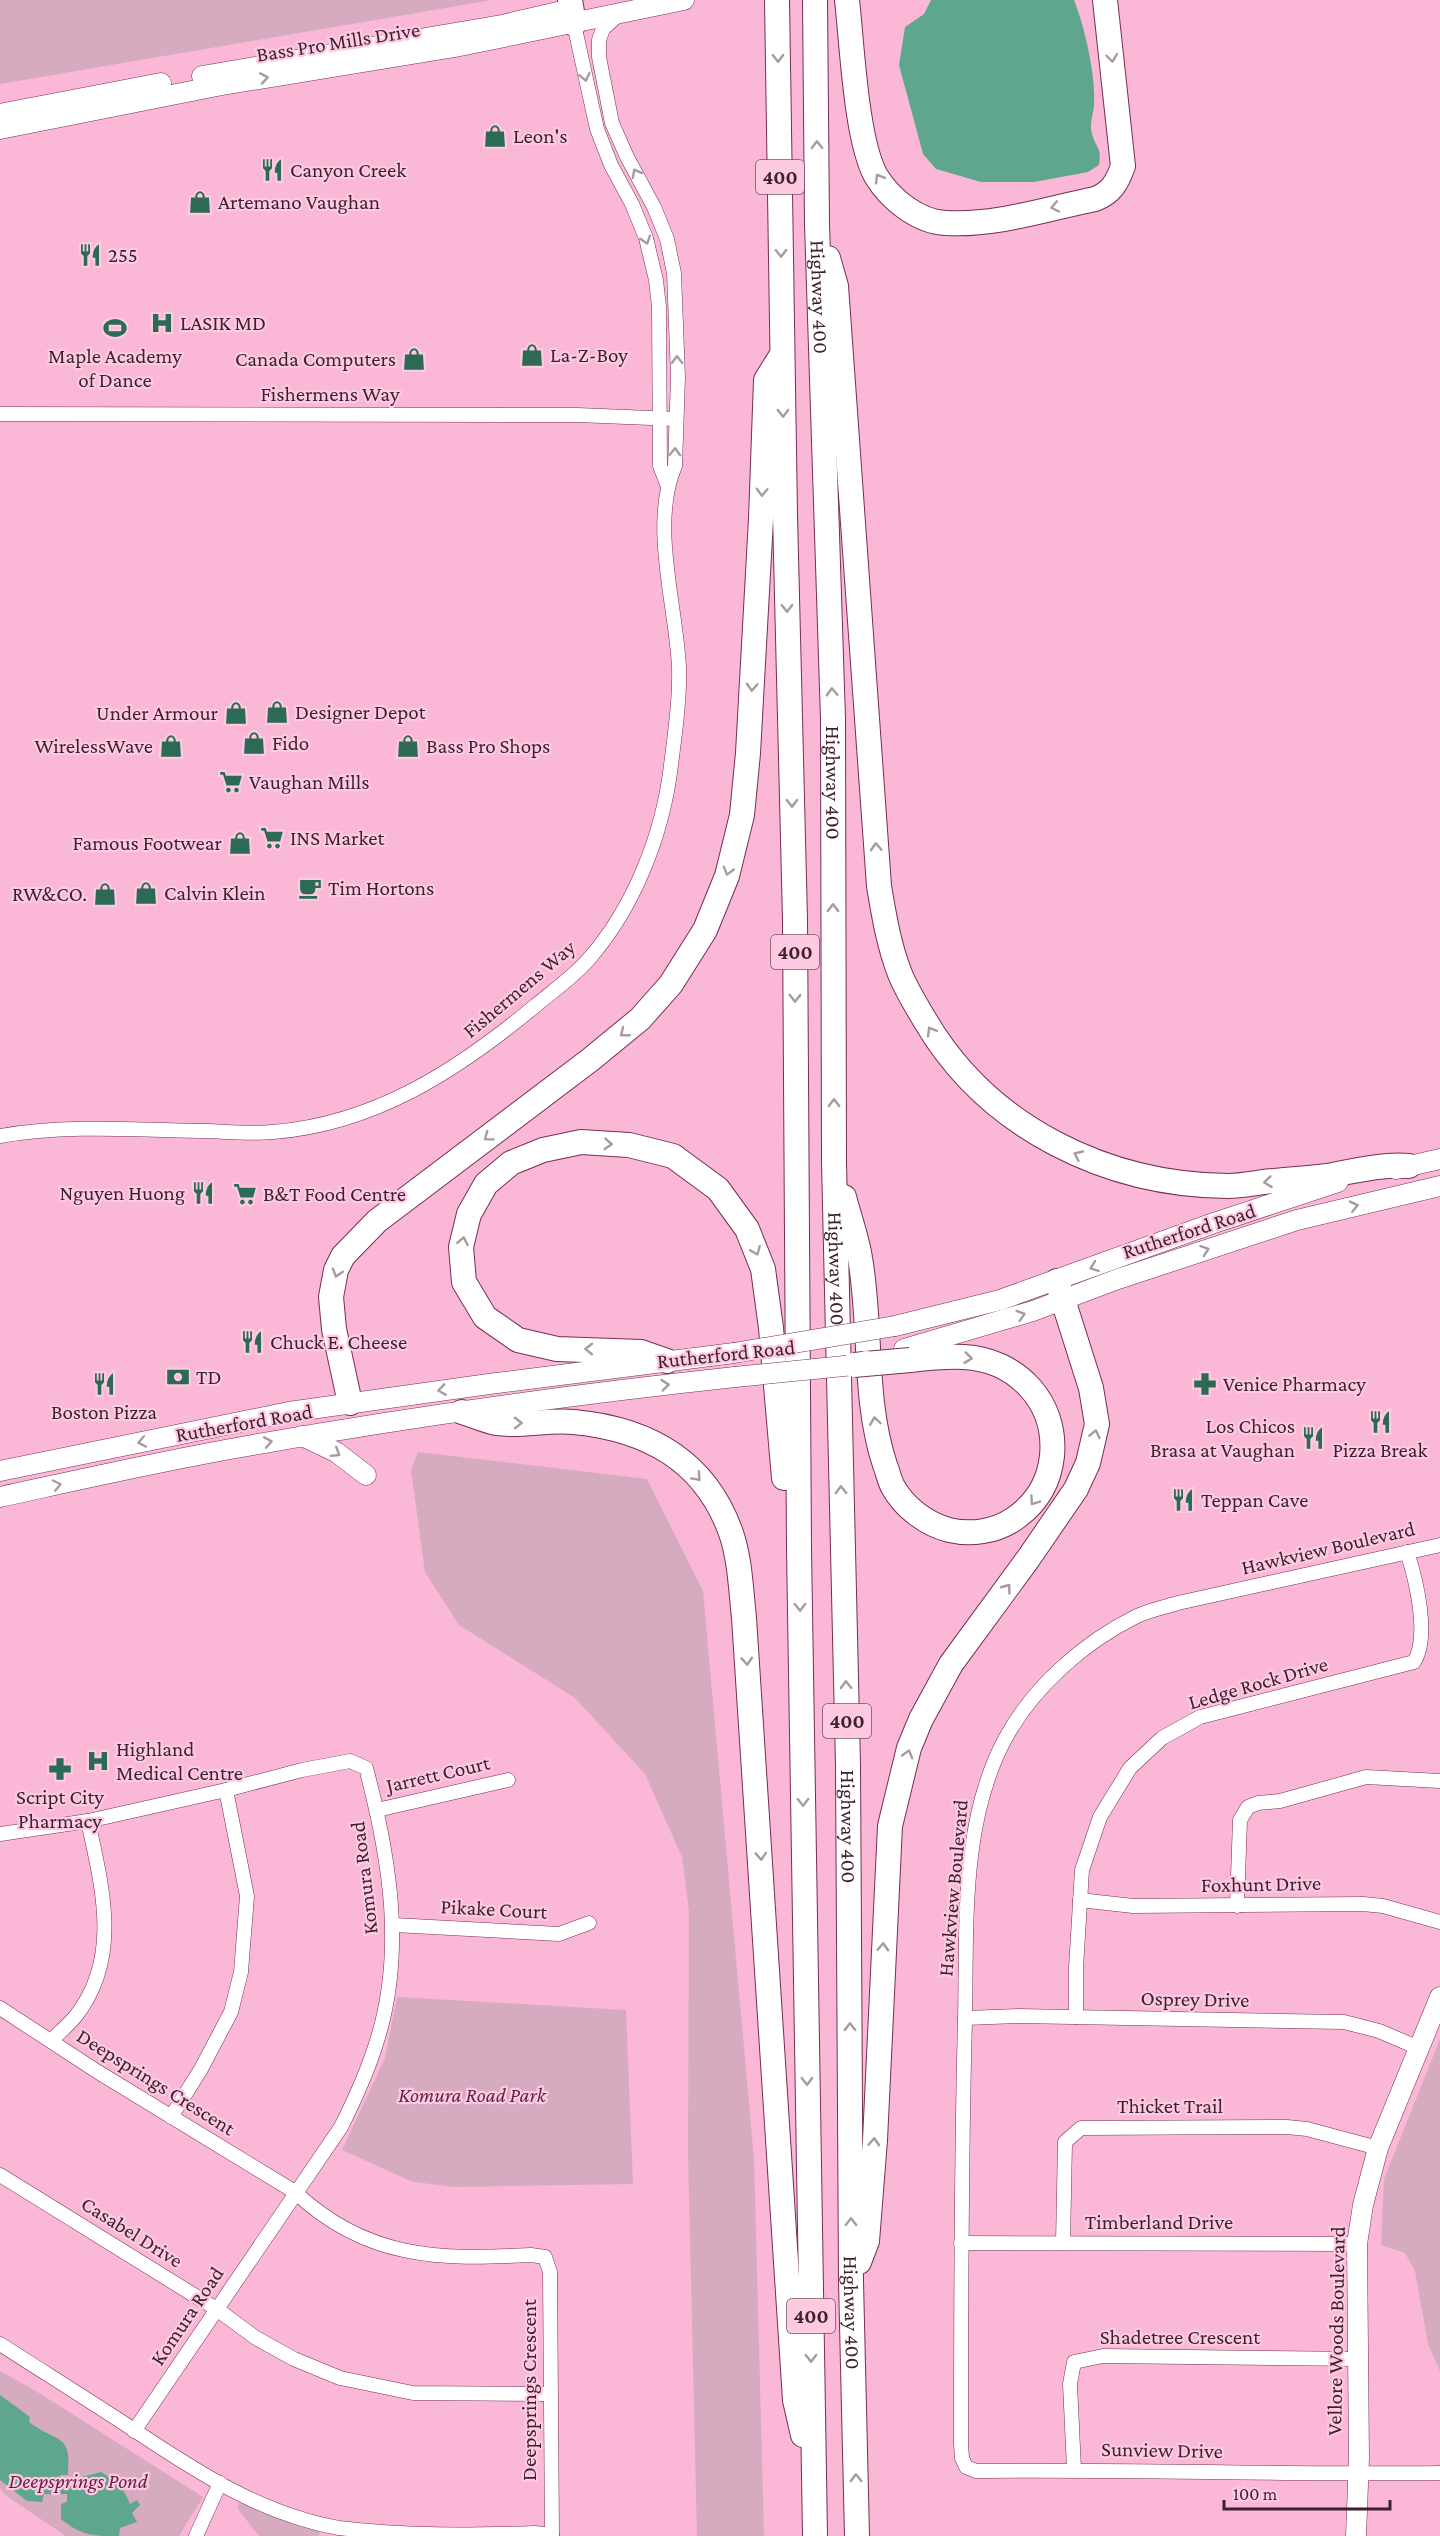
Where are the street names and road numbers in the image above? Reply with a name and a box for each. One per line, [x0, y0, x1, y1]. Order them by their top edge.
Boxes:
street label: Bass Pro Mills Drive [254, 17, 422, 67]
road number: 400 [756, 160, 804, 194]
street label: Highway 400 [806, 240, 833, 354]
street label: Fishermens Way [260, 382, 400, 406]
street label: Highway 400 [821, 726, 845, 840]
street label: Fishermens Way [458, 935, 580, 1043]
road number: 400 [771, 935, 819, 969]
street label: Rutherford Road [1119, 1198, 1259, 1264]
street label: Highway 400 [823, 1212, 850, 1326]
street label: Rutherford Road [656, 1335, 796, 1373]
street label: Rutherford Road [174, 1399, 314, 1447]
street label: Hawkview Boulevard [1239, 1516, 1417, 1580]
street label: Ledge Rock Drive [1185, 1652, 1331, 1714]
road number: 400 [823, 1704, 871, 1738]
street label: Jarrett Court [382, 1750, 493, 1798]
street label: Highway 400 [836, 1770, 861, 1884]
street label: Hawkview Boulevard [933, 1799, 973, 1977]
street label: Komura Road [345, 1820, 383, 1936]
street label: Foxhunt Drive [1201, 1871, 1321, 1897]
street label: Pikake Court [440, 1894, 549, 1924]
street label: Osprey Drive [1140, 1986, 1250, 2012]
street label: Deepsprings Crescent [72, 2024, 240, 2141]
street label: Thicket Trail [1117, 2094, 1223, 2118]
street label: Casabel Drive [77, 2191, 187, 2273]
street label: Timberland Drive [1085, 2210, 1233, 2234]
street label: Vellore Woods Boulevard [1322, 2226, 1350, 2436]
street label: Highway 400 [839, 2256, 865, 2370]
street label: Komura Road [145, 2262, 229, 2370]
street label: Deepsprings Crescent [517, 2298, 541, 2481]
road number: 400 [787, 2299, 835, 2333]
street label: Shadetree Crescent [1100, 2325, 1261, 2349]
street label: Sunview Drive [1101, 2437, 1223, 2463]

